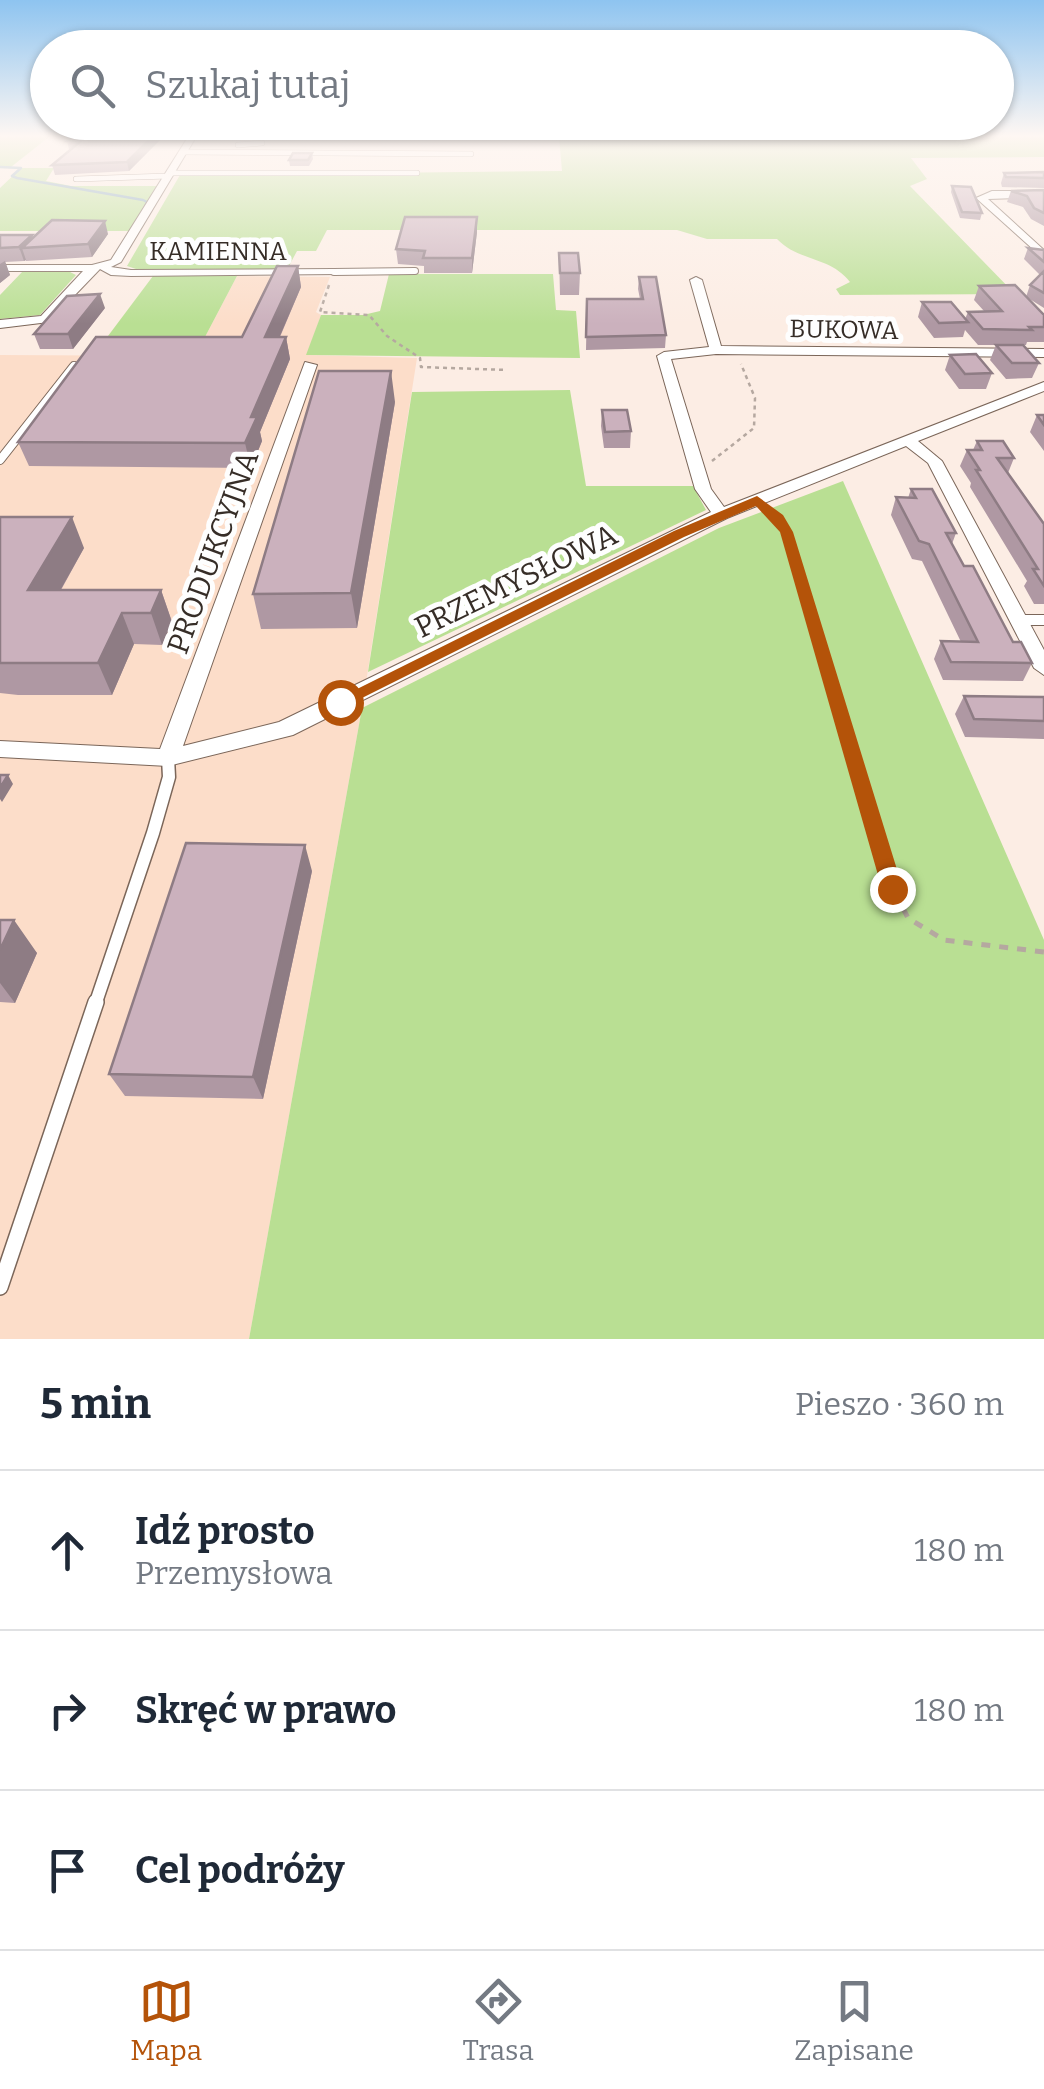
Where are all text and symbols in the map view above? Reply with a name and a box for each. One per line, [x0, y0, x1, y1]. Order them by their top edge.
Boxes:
search box [30, 30, 1014, 140]
icon: search [65, 58, 120, 113]
text: Szukaj tutaj [145, 62, 351, 108]
street label: KAMIENNA [149, 237, 287, 267]
street label: BUKOWA [789, 314, 899, 346]
street label: PRODUKCYJNA [160, 445, 267, 658]
street label: PRZEMYSŁOWA [409, 516, 624, 646]
route start [318, 680, 364, 726]
route end [870, 867, 916, 913]
text: 5 min [40, 1379, 151, 1429]
text: Pieszo · 360 m [795, 1385, 1004, 1423]
text: Idź prosto [135, 1508, 315, 1554]
icon: ahead [40, 1523, 95, 1578]
text: 180 m [914, 1531, 1004, 1569]
text: Przemysłowa [135, 1554, 333, 1592]
icon: right [40, 1683, 95, 1738]
text: Skręć w prawo [135, 1687, 396, 1733]
text: 180 m [914, 1691, 1004, 1729]
icon: arrive [40, 1843, 95, 1898]
text: Cel podróży [135, 1847, 345, 1893]
tab: Mapa [130, 1974, 202, 2067]
tab: Trasa [463, 1974, 534, 2067]
tab: Zapisane [794, 1974, 914, 2067]

